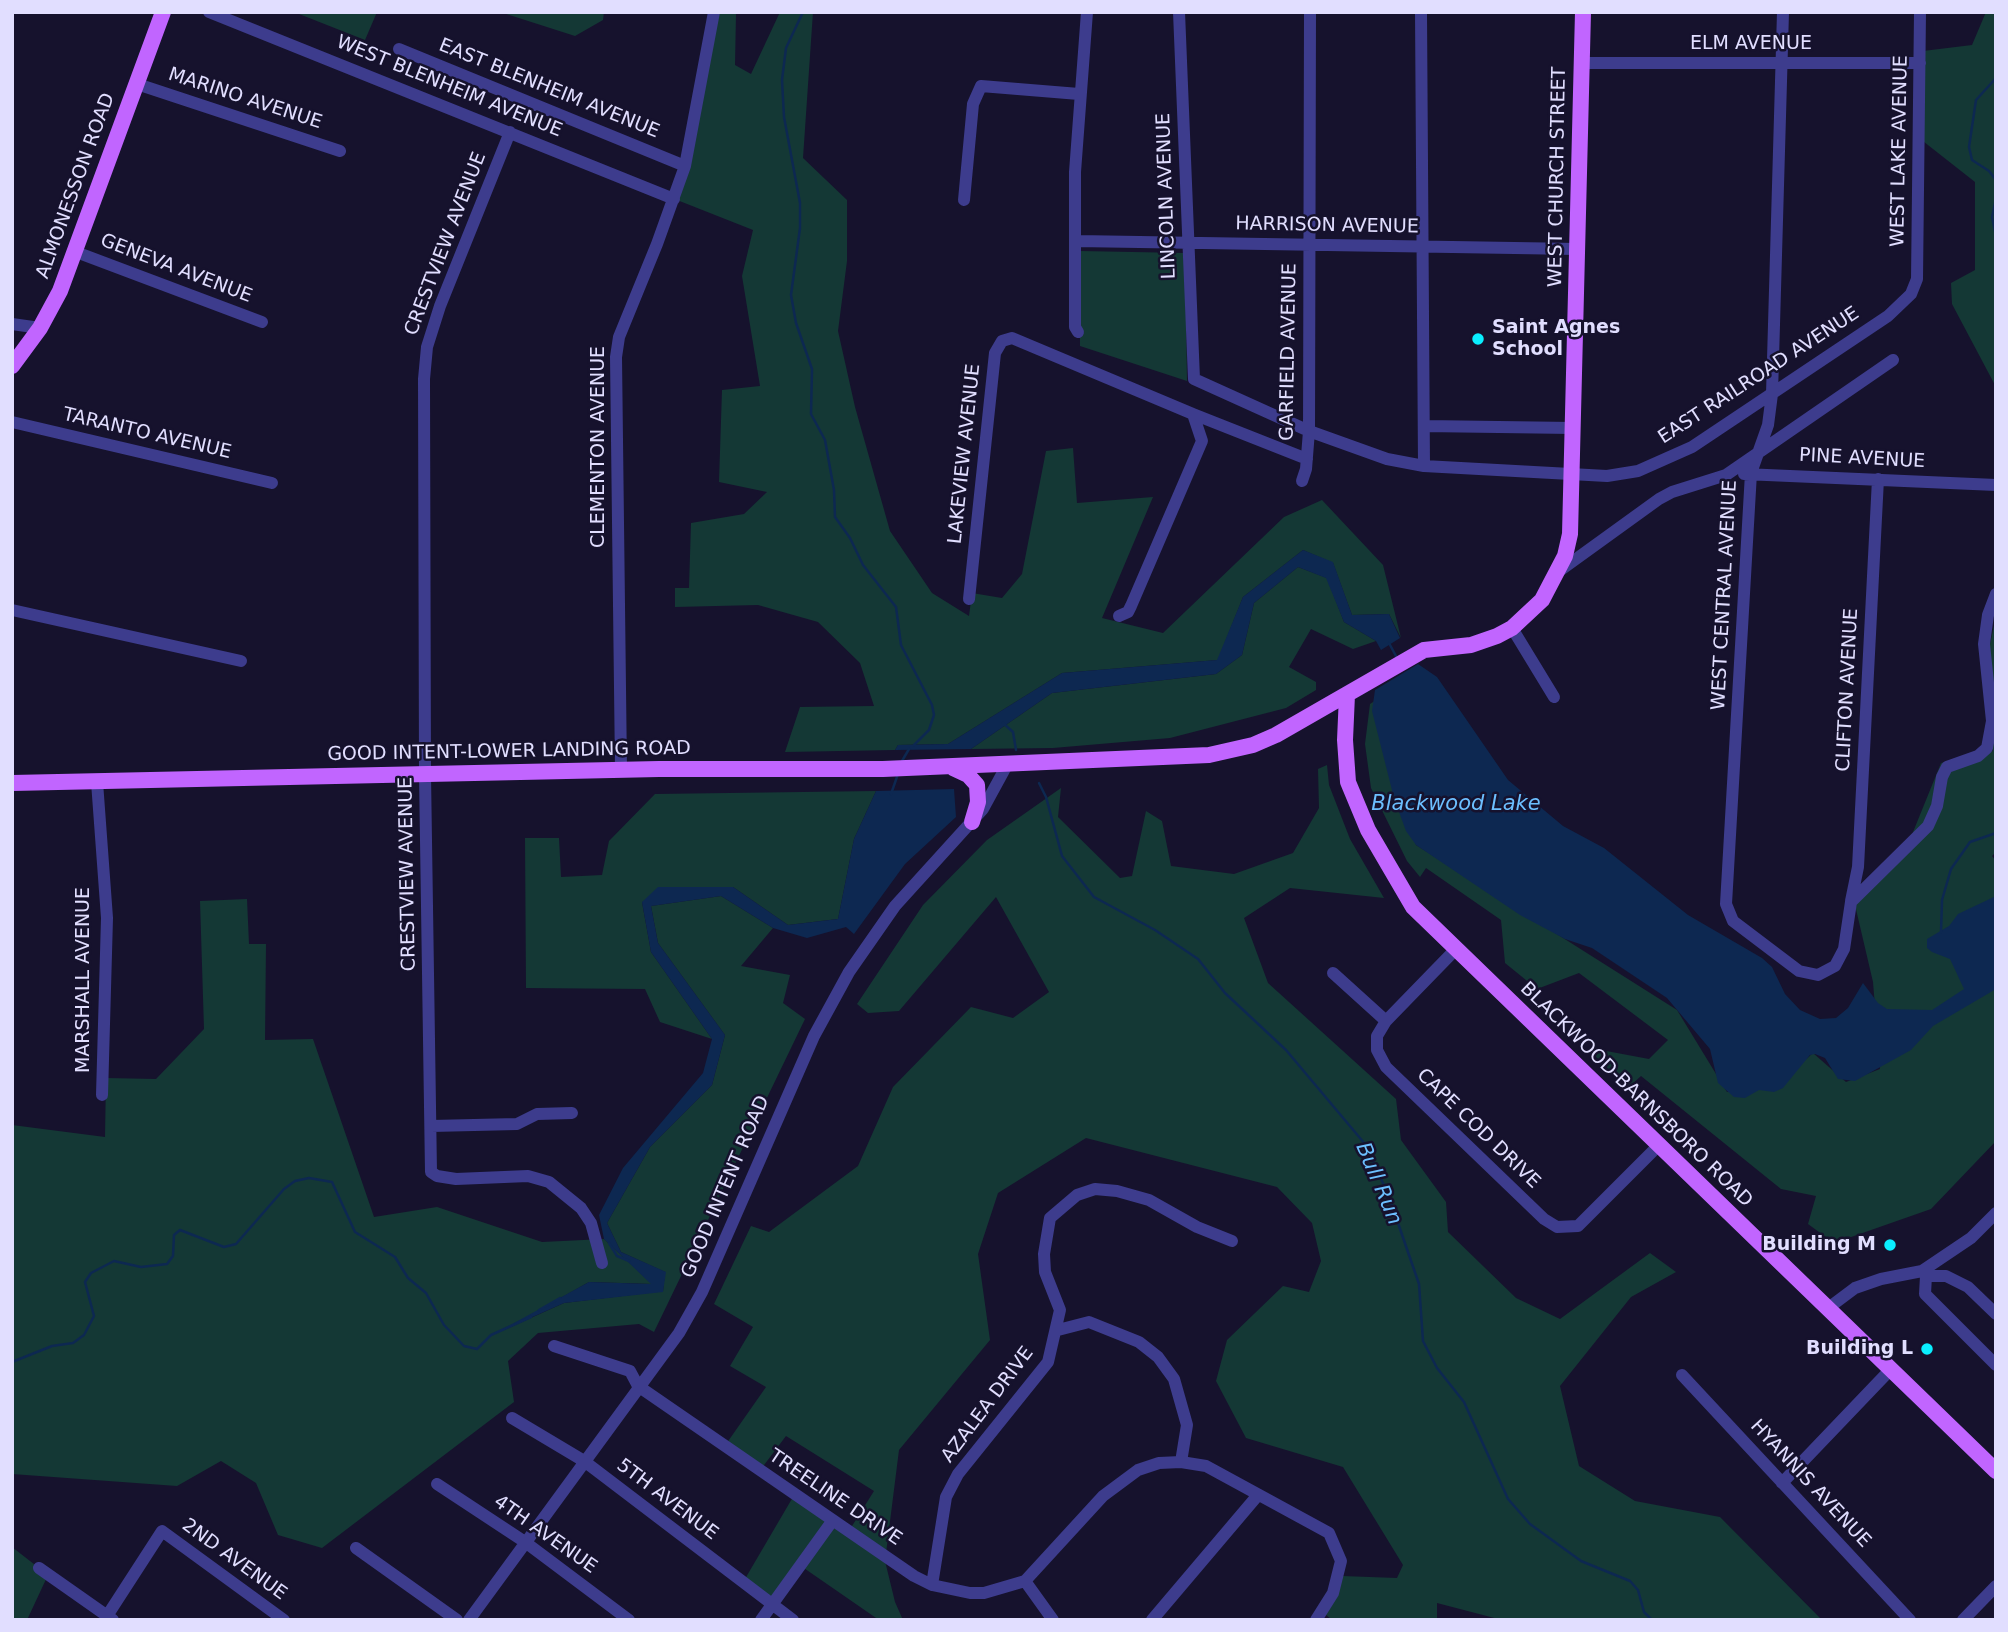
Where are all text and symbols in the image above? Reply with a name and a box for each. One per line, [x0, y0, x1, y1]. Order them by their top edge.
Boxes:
street label: WEST BLENHEIM AVENUE [333, 31, 565, 143]
street label: ELM AVENUE [1690, 33, 1812, 55]
street label: EAST BLENHEIM AVENUE [435, 34, 663, 144]
street label: WEST LAKE AVENUE [1887, 55, 1913, 247]
street label: MARINO AVENUE [165, 63, 325, 135]
street label: WEST CHURCH STREET [1545, 67, 1571, 287]
street label: ALMONESSON ROAD [32, 90, 120, 282]
street label: LINCOLN AVENUE [1153, 112, 1181, 280]
street label: CRESTVIEW AVENUE [401, 149, 491, 339]
street label: HARRISON AVENUE [1235, 213, 1419, 239]
street label: GENEVA AVENUE [97, 230, 255, 308]
street label: GARFIELD AVENUE [1276, 263, 1302, 441]
street label: EAST RAILROAD AVENUE [1654, 303, 1864, 449]
place label: Saint Agnes School [1492, 317, 1620, 361]
marker: Saint Agnes School [1470, 331, 1486, 347]
street label: CLEMENTON AVENUE [588, 346, 610, 548]
street label: LAKEVIEW AVENUE [944, 363, 986, 545]
street label: TARANTO AVENUE [61, 404, 233, 464]
street label: PINE AVENUE [1798, 444, 1926, 474]
street label: WEST CENTRAL AVENUE [1708, 479, 1742, 711]
street label: CLIFTON AVENUE [1832, 608, 1864, 772]
street label: GOOD INTENT-LOWER LANDING ROAD [327, 737, 691, 767]
street label: CRESTVIEW AVENUE [395, 777, 421, 971]
water label: Blackwood Lake [1371, 792, 1541, 818]
street label: MARSHALL AVENUE [73, 887, 95, 1073]
street label: BLACKWOOD-BARNSBORO ROAD [1515, 978, 1757, 1212]
street label: CAPE COD DRIVE [1411, 1064, 1545, 1194]
street label: GOOD INTENT ROAD [677, 1092, 775, 1282]
water label: Bull Run [1349, 1139, 1407, 1229]
place label: Building M [1762, 1234, 1876, 1256]
marker: Building M [1882, 1237, 1898, 1253]
place label: Building L [1806, 1338, 1913, 1360]
marker: Building L [1919, 1341, 1935, 1357]
street label: AZALEA DRIVE [937, 1343, 1039, 1467]
street label: HYANNIS AVENUE [1745, 1415, 1875, 1553]
street label: TREELINE DRIVE [764, 1445, 906, 1551]
street label: 5TH AVENUE [612, 1455, 722, 1545]
street label: 4TH AVENUE [489, 1491, 601, 1579]
street label: 2ND AVENUE [177, 1514, 291, 1606]

